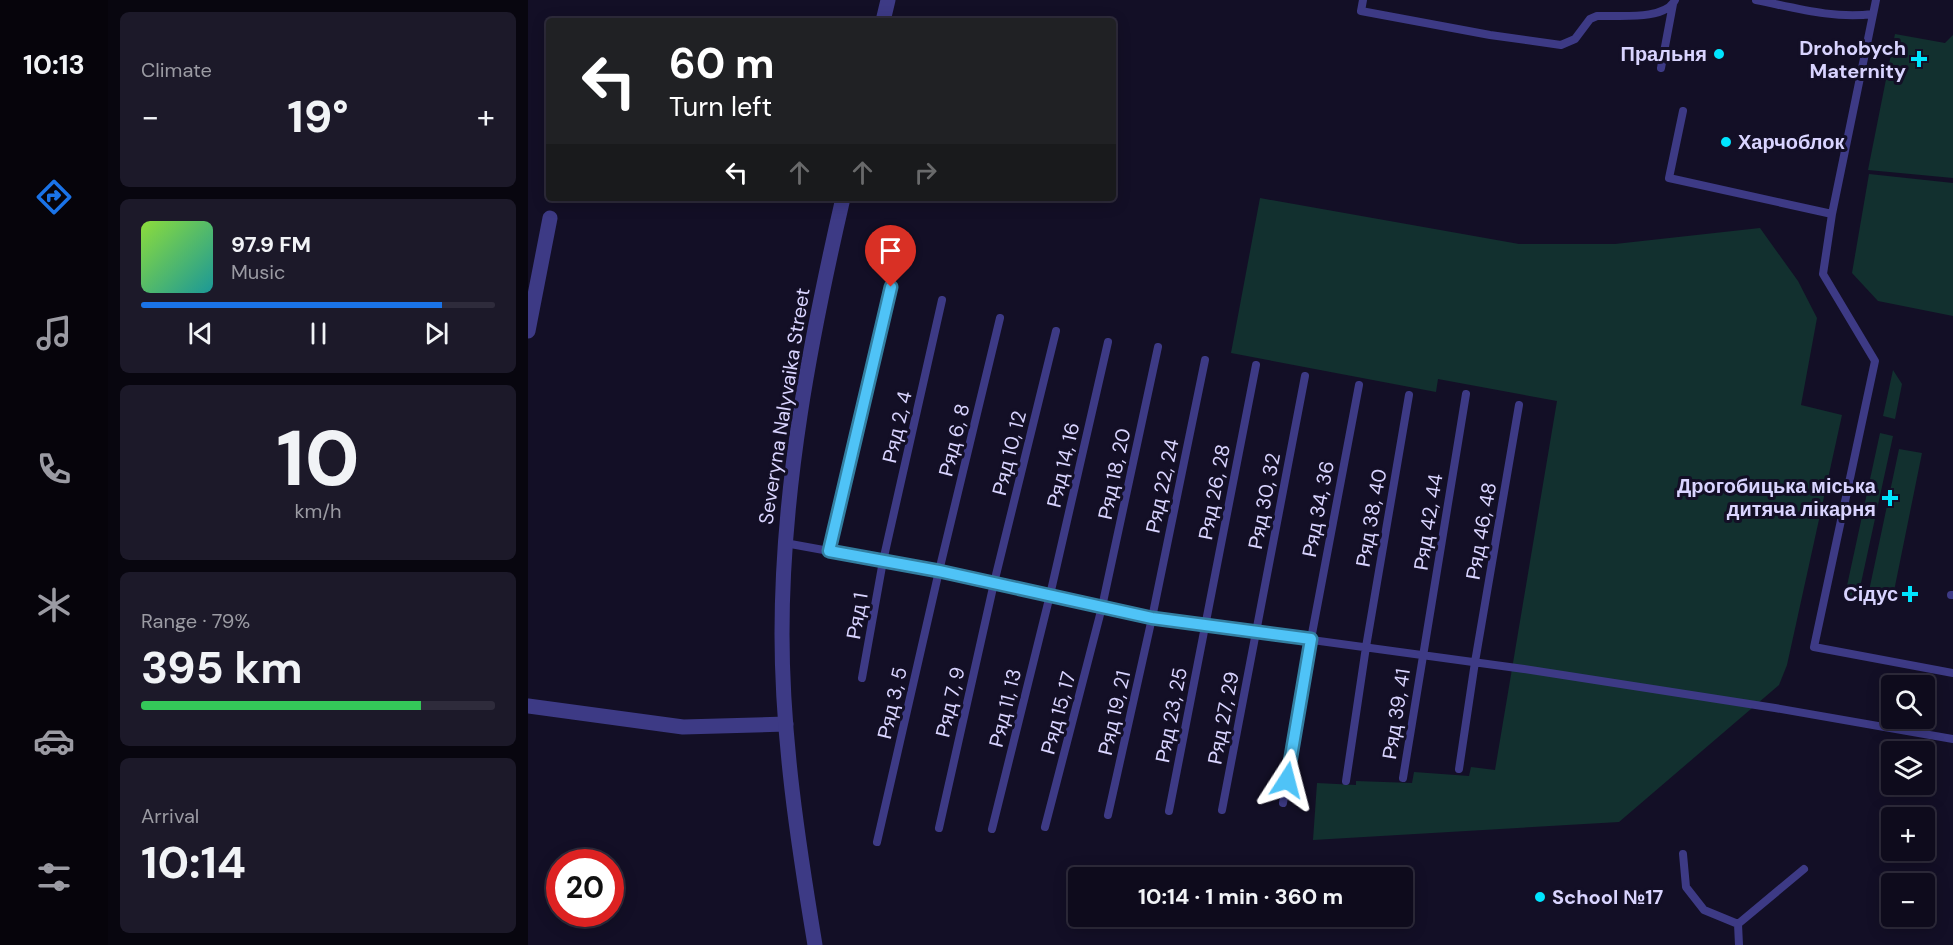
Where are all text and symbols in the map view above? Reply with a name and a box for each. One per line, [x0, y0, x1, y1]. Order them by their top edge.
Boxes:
place label: Drohobych Maternity [1799, 35, 1906, 84]
text: 60 m [669, 36, 775, 91]
place label: Пральня [1621, 41, 1707, 67]
icon: left [570, 42, 648, 120]
text: 10:13 [23, 47, 85, 82]
marker: Пральня [1712, 47, 1726, 61]
marker: Drohobych Maternity [1910, 50, 1928, 68]
text: Climate [141, 57, 212, 83]
text: 19° [287, 87, 349, 146]
text: Turn left [669, 89, 772, 124]
text: − [141, 95, 159, 138]
text: + [477, 95, 495, 138]
place label: Харчоблок [1738, 129, 1846, 155]
marker: Харчоблок [1719, 135, 1733, 149]
icon: left [720, 156, 753, 189]
icon: ahead [783, 156, 816, 189]
icon: ahead [846, 156, 879, 189]
icon: right [909, 156, 942, 189]
icon: directions [33, 176, 75, 218]
pin [865, 225, 916, 287]
text: 97.9 FM [231, 230, 311, 259]
icon: arrive [874, 234, 907, 267]
text: Music [231, 259, 286, 285]
street label: Severyna Nalyvaika Street [752, 286, 816, 526]
icon: music [33, 312, 75, 354]
icon: previous [184, 317, 217, 350]
icon: pause [302, 317, 335, 350]
icon: next [420, 317, 453, 350]
street label: Ряд 2, 4 [876, 388, 918, 466]
street label: Ряд 6, 8 [932, 401, 976, 479]
text: 10 [276, 408, 360, 509]
street label: Ряд 10, 12 [986, 408, 1032, 498]
street label: Ряд 14, 16 [1041, 420, 1085, 510]
street label: Ряд 18, 20 [1092, 426, 1136, 522]
street label: Ряд 22, 24 [1139, 436, 1185, 536]
street label: Ряд 26, 28 [1192, 442, 1236, 542]
icon: phone [33, 448, 75, 490]
street label: Ряд 30, 32 [1242, 451, 1286, 551]
street label: Ряд 34, 36 [1296, 459, 1340, 559]
street label: Ряд 38, 40 [1350, 467, 1392, 569]
street label: Ряд 42, 44 [1408, 472, 1448, 572]
place label: Дрогобицька міська дитяча лікарня [1677, 473, 1877, 522]
street label: Ряд 46, 48 [1460, 480, 1502, 582]
marker: Дрогобицька міська дитяча лікарня [1881, 489, 1899, 507]
text: km/h [294, 498, 342, 524]
place label: Сідус [1843, 581, 1898, 607]
icon: climate [33, 584, 75, 626]
marker: Сідус [1903, 587, 1917, 601]
street label: Ряд 1 [840, 591, 874, 641]
text: Range · 79% [141, 608, 250, 634]
text: 395 km [141, 638, 303, 697]
street label: Ряд 3, 5 [871, 664, 913, 742]
street label: Ряд 7, 9 [929, 664, 971, 740]
street label: Ряд 23, 25 [1149, 665, 1193, 765]
street label: Ряд 11, 13 [983, 666, 1027, 750]
street label: Ряд 39, 41 [1376, 667, 1416, 761]
street label: Ряд 19, 21 [1092, 668, 1136, 758]
street label: Ряд 15, 17 [1034, 669, 1082, 757]
street label: Ряд 27, 29 [1201, 669, 1245, 767]
map controls [1881, 675, 1935, 927]
button: search [1881, 675, 1935, 729]
icon: car [33, 720, 75, 762]
button: layers [1881, 741, 1935, 795]
position arrow [1255, 748, 1319, 812]
text: Arrival [141, 803, 199, 829]
button: + [1881, 807, 1935, 861]
text: 10:14 [141, 833, 246, 892]
speed limit sign: 20 [546, 849, 624, 927]
icon: filters [33, 856, 75, 898]
button: − [1881, 873, 1935, 927]
text: 10:14 · 1 min · 360 m [1138, 882, 1343, 911]
place label: School №17 [1552, 884, 1664, 910]
marker: School №17 [1533, 890, 1547, 904]

